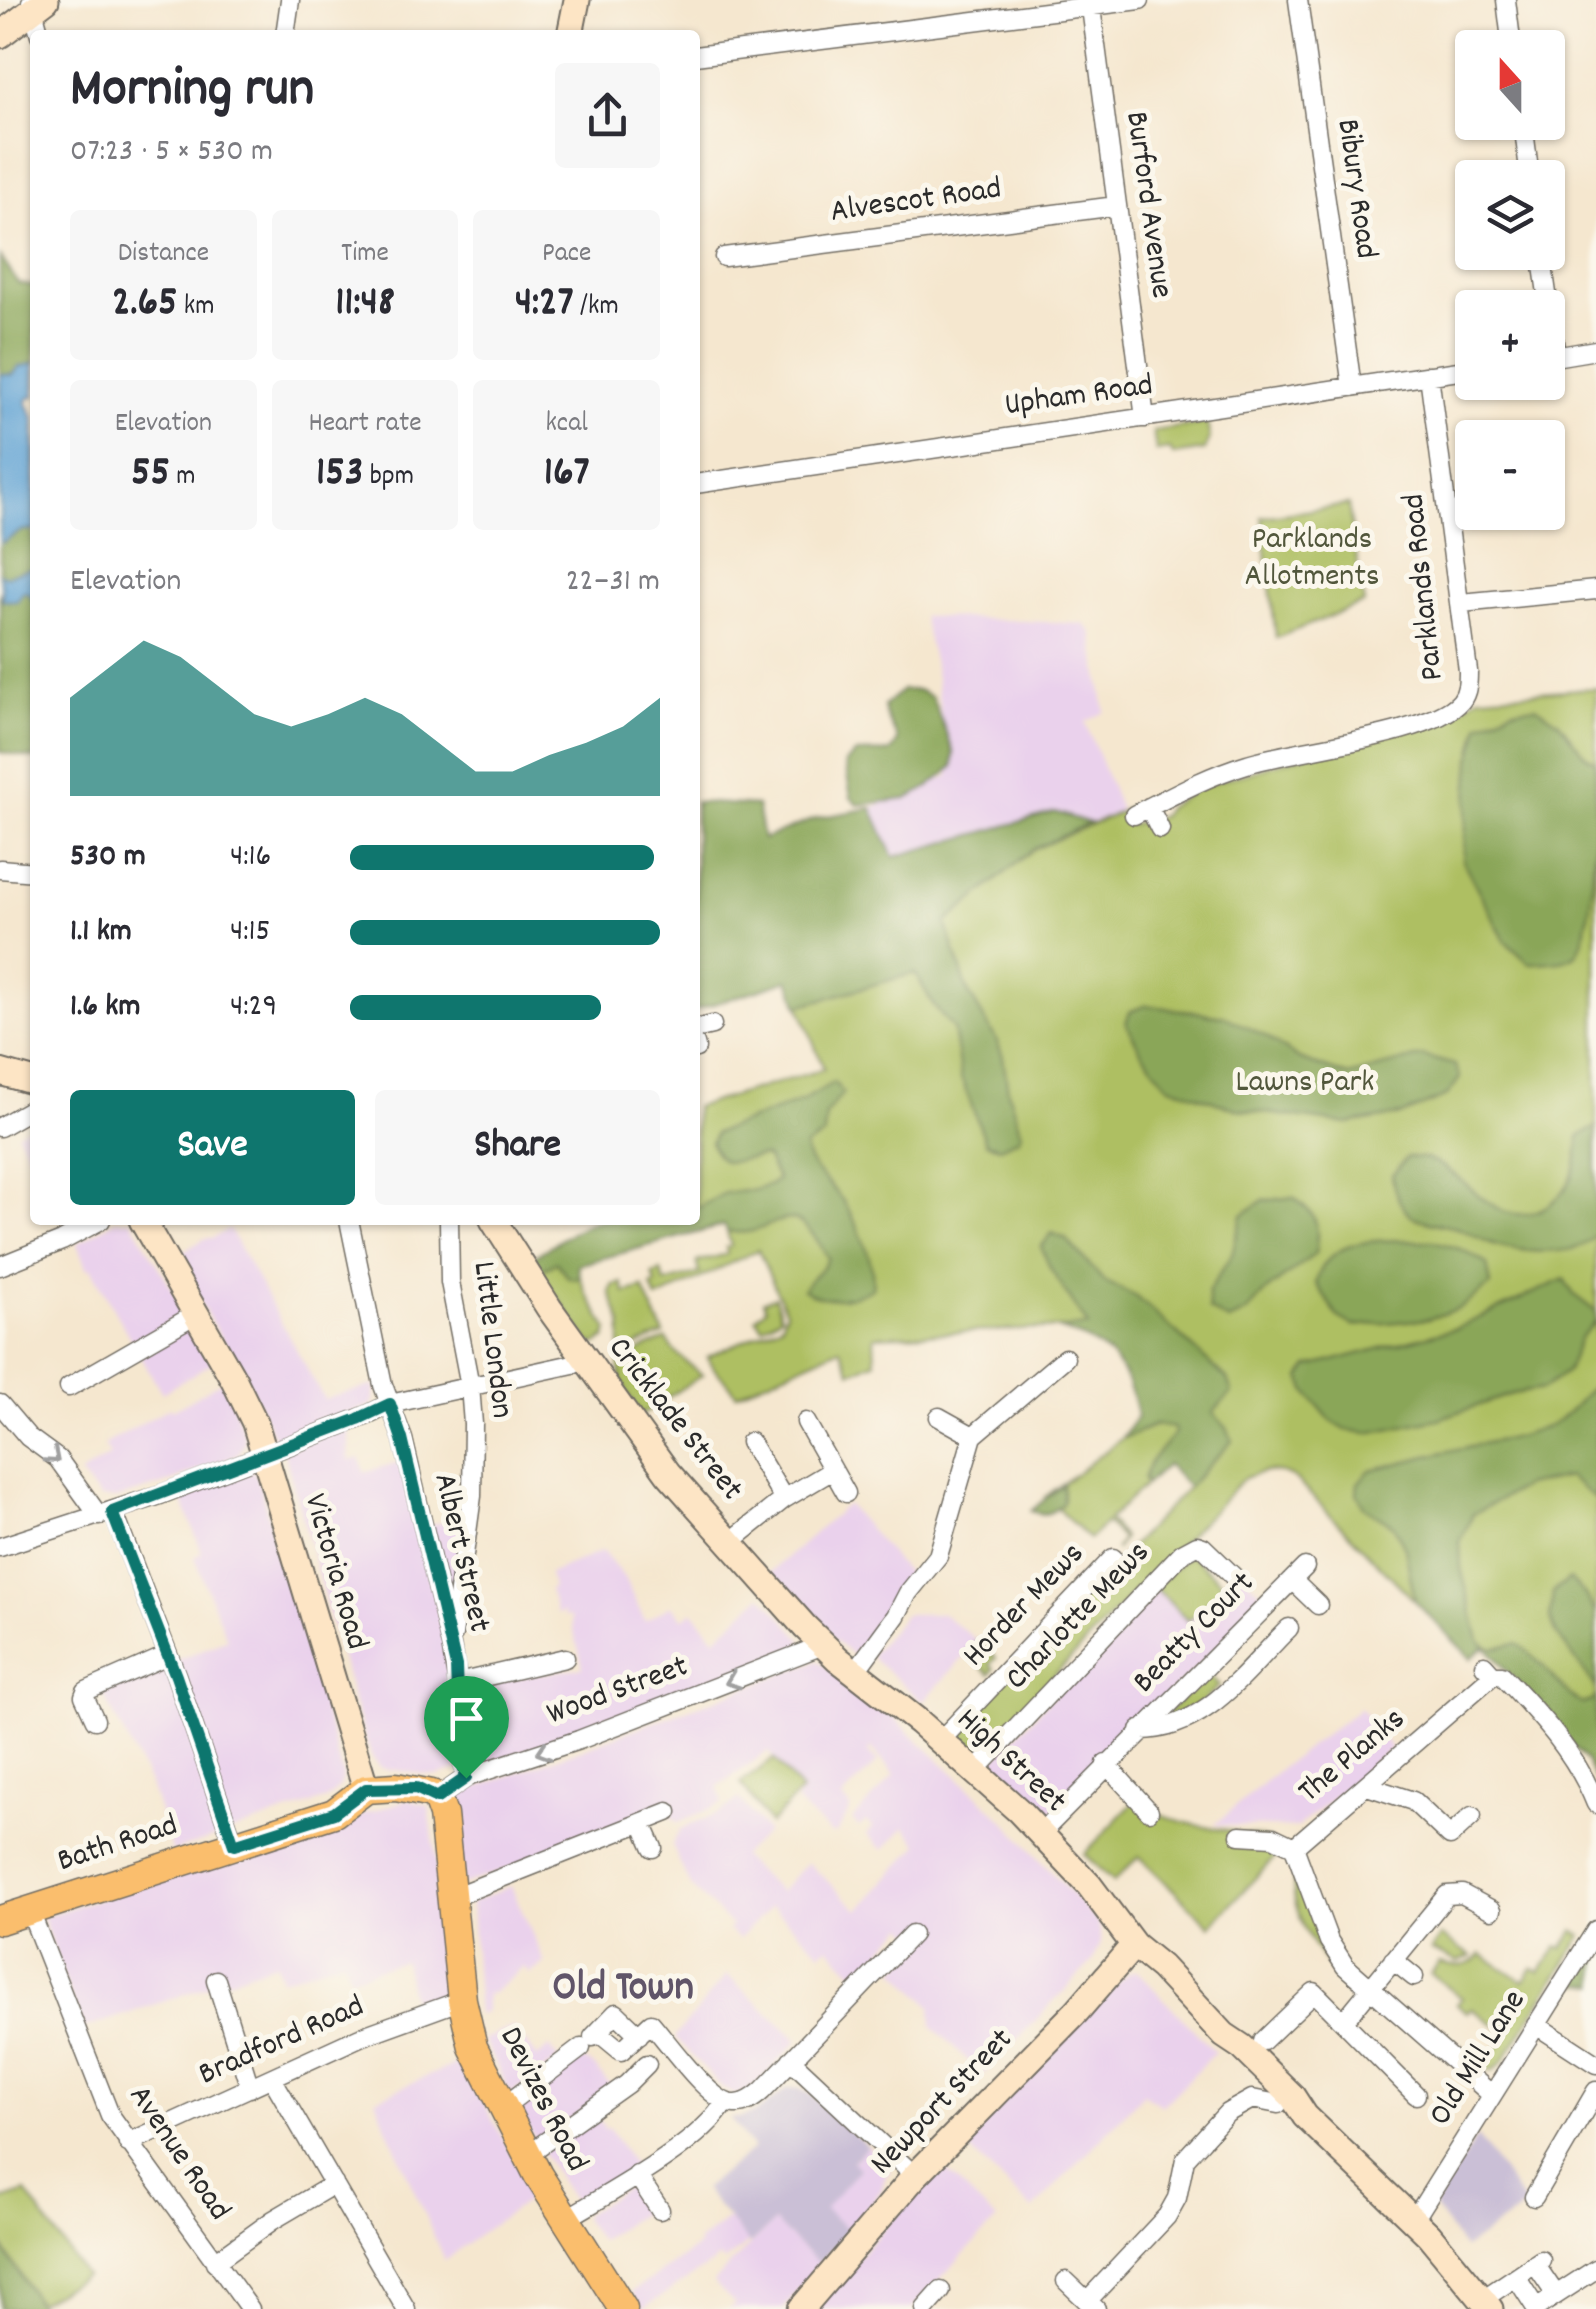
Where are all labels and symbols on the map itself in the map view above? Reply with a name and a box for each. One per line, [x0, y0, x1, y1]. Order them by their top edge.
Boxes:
north arrow [1455, 30, 1565, 140]
street label: Burford Avenue [1111, 109, 1183, 301]
street label: Bibury Road [1322, 116, 1388, 262]
street label: Alvescot Road [828, 167, 1004, 237]
street label: Upham Road [1002, 364, 1156, 430]
street label: Parklands Road [1392, 491, 1458, 683]
park label: Parklands Allotments [1245, 518, 1379, 601]
park label: Lawns Park [1236, 1061, 1374, 1107]
street label: Little London [459, 1259, 523, 1421]
street label: Cricklade Street [595, 1328, 753, 1512]
one-way arrow [42, 1445, 60, 1463]
street label: Albert Street [419, 1469, 501, 1637]
street label: Victoria Road [290, 1489, 378, 1655]
street label: Charlotte Mews [996, 1532, 1162, 1702]
street label: Horder Mews [954, 1533, 1096, 1679]
street label: Beatty Court [1124, 1563, 1266, 1705]
street label: Wood Street [541, 1645, 695, 1739]
one-way arrow [725, 1670, 742, 1690]
pin [424, 1676, 509, 1779]
street label: The Planks [1289, 1698, 1417, 1816]
street label: High Street [945, 1699, 1076, 1825]
one-way arrow [535, 1741, 552, 1761]
street label: Bath Road [52, 1804, 184, 1886]
district label: Old Town [552, 1960, 694, 2020]
street label: Old Mill Lane [1419, 1982, 1539, 2136]
street label: Bradford Road [192, 1985, 372, 2099]
street label: Newport Street [861, 2019, 1025, 2187]
street label: Devizes Road [486, 2020, 598, 2180]
street label: Avenue Road [116, 2077, 240, 2231]

